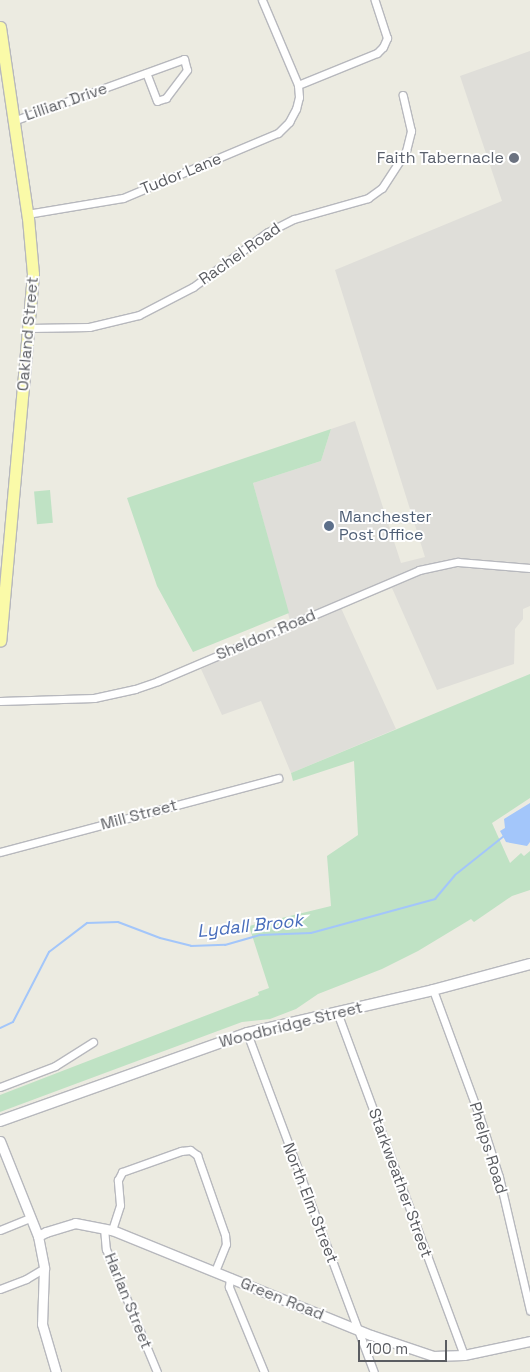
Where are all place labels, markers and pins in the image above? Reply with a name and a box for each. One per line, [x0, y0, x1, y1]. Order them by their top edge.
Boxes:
place label: Faith Tabernacle [376, 148, 504, 168]
marker: Faith Tabernacle [508, 152, 520, 164]
place label: Manchester Post Office [339, 507, 432, 545]
marker: Manchester Post Office [323, 520, 335, 532]

